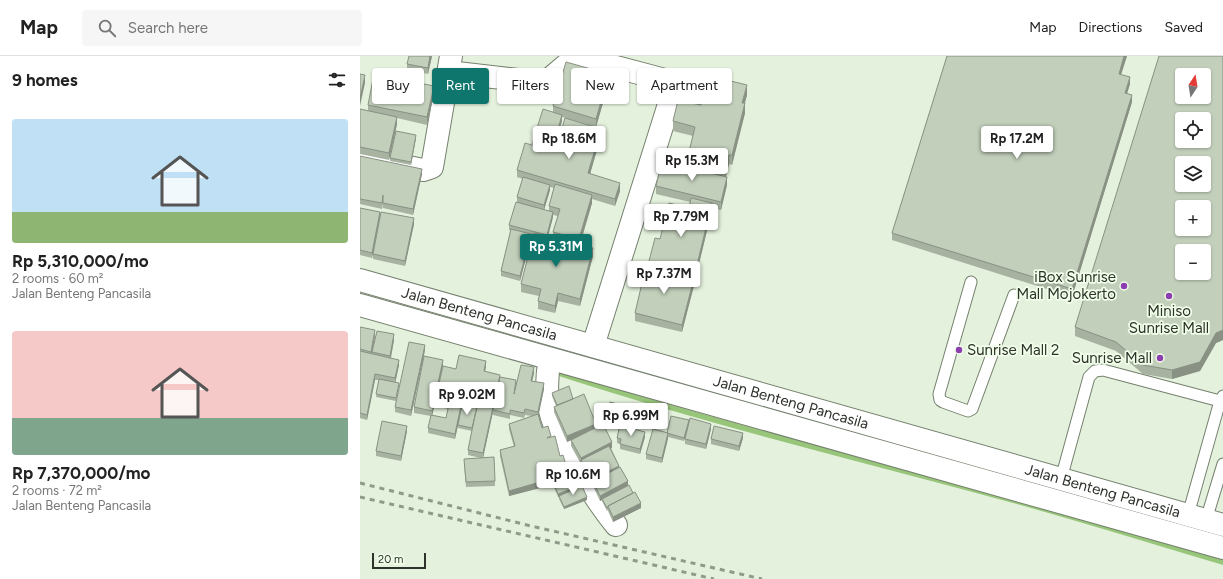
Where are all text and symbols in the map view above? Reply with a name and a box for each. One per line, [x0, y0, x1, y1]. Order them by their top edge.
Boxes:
search box [82, 10, 362, 46]
text: Map [20, 16, 58, 39]
icon: search [96, 17, 118, 39]
text: Search here [128, 19, 208, 37]
text: Map [1029, 19, 1057, 36]
text: Directions [1079, 19, 1142, 36]
text: Saved [1164, 19, 1203, 36]
chip: Buy [372, 68, 424, 104]
chip: Rent [432, 68, 489, 104]
chip: Filters [497, 68, 563, 104]
chip: New [571, 68, 629, 104]
chip: Apartment [637, 68, 732, 104]
north arrow [1175, 68, 1211, 104]
map controls [1175, 68, 1211, 280]
icon: filters [326, 69, 348, 91]
text: 9 homes [12, 70, 78, 90]
button: locate [1175, 112, 1211, 148]
pin: Rp 18.6M [528, 126, 610, 160]
pin: Rp 17.2M [976, 126, 1058, 160]
text: Rp 18.6M [542, 131, 596, 146]
text: Rp 17.2M [990, 131, 1044, 146]
icon: home [144, 145, 216, 217]
pin: Rp 15.3M [651, 148, 733, 182]
text: Rp 15.3M [665, 153, 719, 168]
button: layers [1175, 156, 1211, 192]
button: + [1175, 200, 1211, 236]
pin: Rp 7.79M [640, 204, 722, 238]
text: Rp 7.79M [653, 209, 709, 224]
pin: Rp 5.31M [515, 234, 597, 268]
text: Rp 5.31M [529, 239, 583, 254]
button: − [1175, 244, 1211, 280]
text: Rp 5,310,000/mo [12, 251, 149, 271]
pin: Rp 7.37M [623, 261, 705, 295]
text: Rp 7.37M [636, 266, 692, 281]
place label: iBox Sunrise Mall Mojokerto [1017, 268, 1116, 303]
text: 2 rooms · 60 m² [12, 271, 103, 286]
marker: iBox Sunrise Mall Mojokerto [1119, 281, 1129, 291]
street label: Jalan Benteng Pancasila [400, 283, 559, 344]
text: Jalan Benteng Pancasila [12, 286, 151, 301]
marker: Miniso Sunrise Mall [1164, 291, 1174, 301]
place label: Miniso Sunrise Mall [1129, 302, 1209, 337]
place label: Sunrise Mall 2 [967, 341, 1059, 359]
marker: Sunrise Mall 2 [954, 345, 964, 355]
place label: Sunrise Mall [1072, 349, 1152, 367]
marker: Sunrise Mall [1155, 353, 1165, 363]
icon: home [144, 357, 216, 429]
street label: Jalan Benteng Pancasila [711, 372, 871, 433]
pin: Rp 9.02M [426, 382, 508, 416]
text: Rp 9.02M [438, 387, 496, 402]
pin: Rp 6.99M [590, 403, 672, 437]
text: Rp 6.99M [603, 408, 659, 423]
street label: Jalan Benteng Pancasila [1023, 460, 1182, 521]
pin: Rp 10.6M [532, 462, 614, 496]
text: Rp 7,370,000/mo [12, 463, 150, 483]
text: Rp 10.6M [545, 467, 601, 482]
text: 2 rooms · 72 m² [12, 483, 102, 498]
text: Jalan Benteng Pancasila [12, 498, 151, 513]
scale bar [372, 551, 426, 570]
text: 20 m [378, 553, 403, 566]

